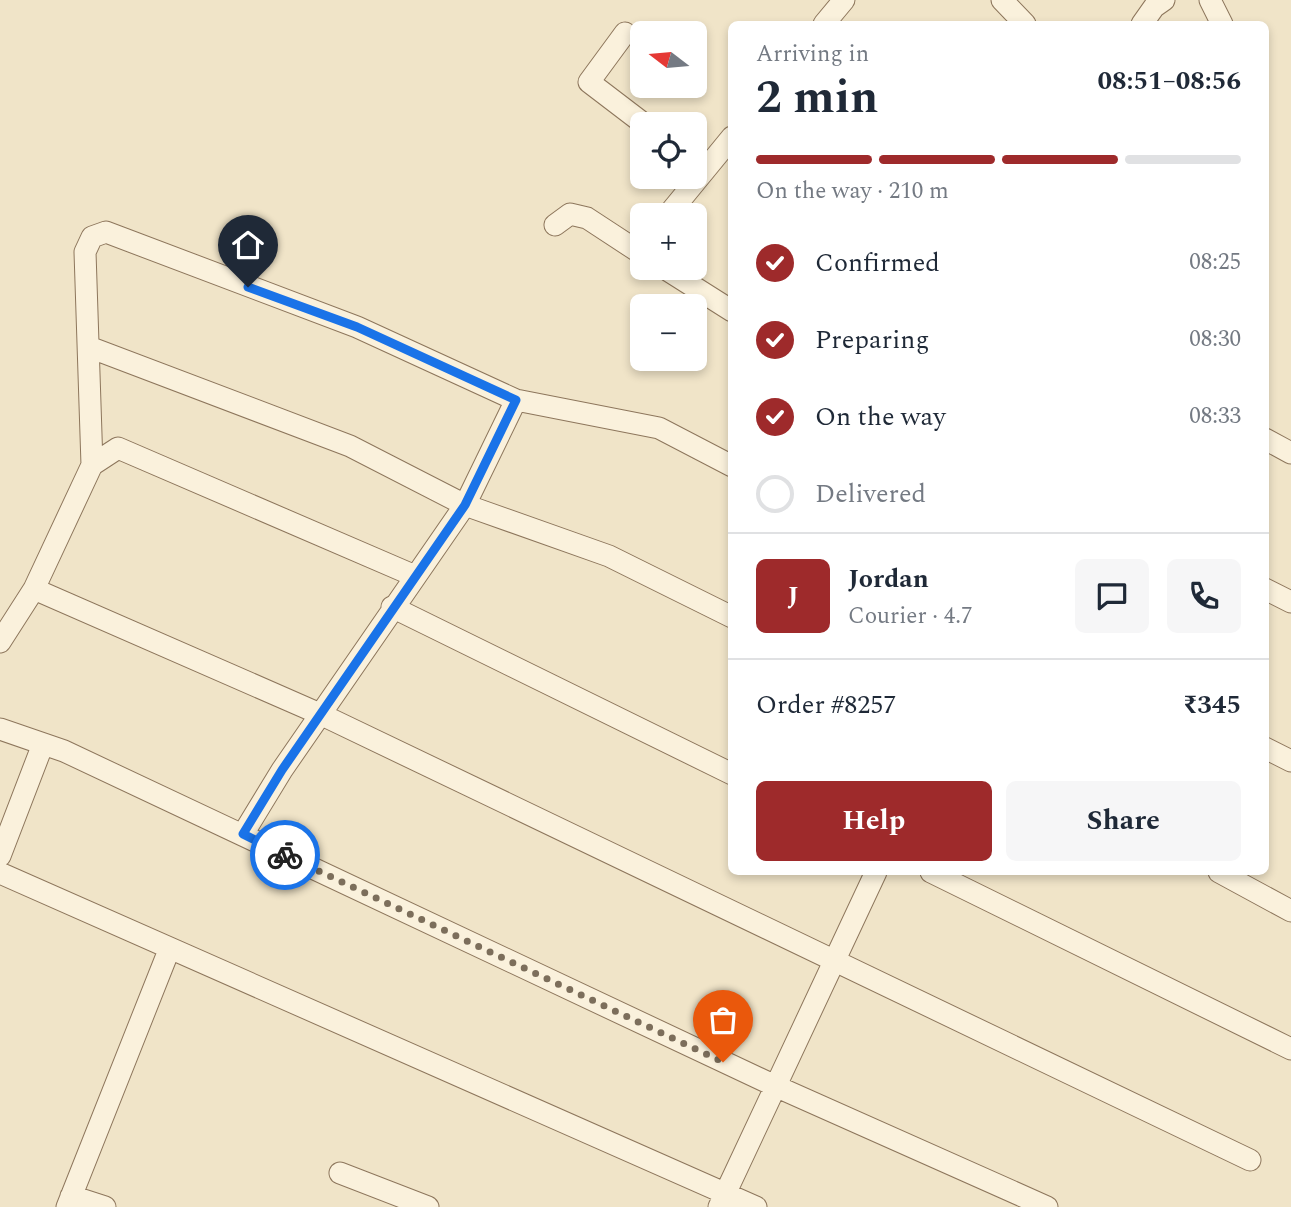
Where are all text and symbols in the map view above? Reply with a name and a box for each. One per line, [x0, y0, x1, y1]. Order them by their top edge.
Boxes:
north arrow [630, 21, 707, 98]
map controls [630, 21, 707, 371]
text: Arriving in [756, 37, 869, 72]
text: 08:51–08:56 [1097, 61, 1241, 101]
text: 2 min [756, 63, 878, 133]
button: locate [630, 112, 707, 189]
text: On the way · 210 m [756, 174, 949, 209]
button: + [630, 203, 707, 280]
pin [218, 215, 278, 287]
icon: home [229, 226, 267, 264]
text: Confirmed [815, 243, 940, 283]
icon: check [756, 244, 794, 282]
text: 08:25 [1189, 245, 1241, 280]
button: − [630, 294, 707, 371]
text: Preparing [815, 320, 929, 360]
icon: check [756, 321, 794, 359]
text: 08:30 [1189, 322, 1241, 357]
text: On the way [815, 397, 946, 437]
icon: check [756, 398, 794, 436]
text: 08:33 [1189, 399, 1241, 434]
text: Delivered [815, 474, 926, 514]
text: Jordan [848, 559, 929, 599]
button: chat [1075, 559, 1149, 633]
button: phone [1167, 559, 1241, 633]
text: J [787, 576, 799, 616]
text: Courier · 4.7 [848, 599, 973, 634]
text: Order #8257 [756, 685, 896, 725]
text: ₹345 [1183, 685, 1241, 725]
button: Help [756, 781, 992, 861]
button: Share [1006, 781, 1241, 861]
courier [250, 820, 320, 890]
icon: bike [266, 836, 304, 874]
pin [693, 990, 753, 1062]
icon: bag [704, 1001, 742, 1039]

